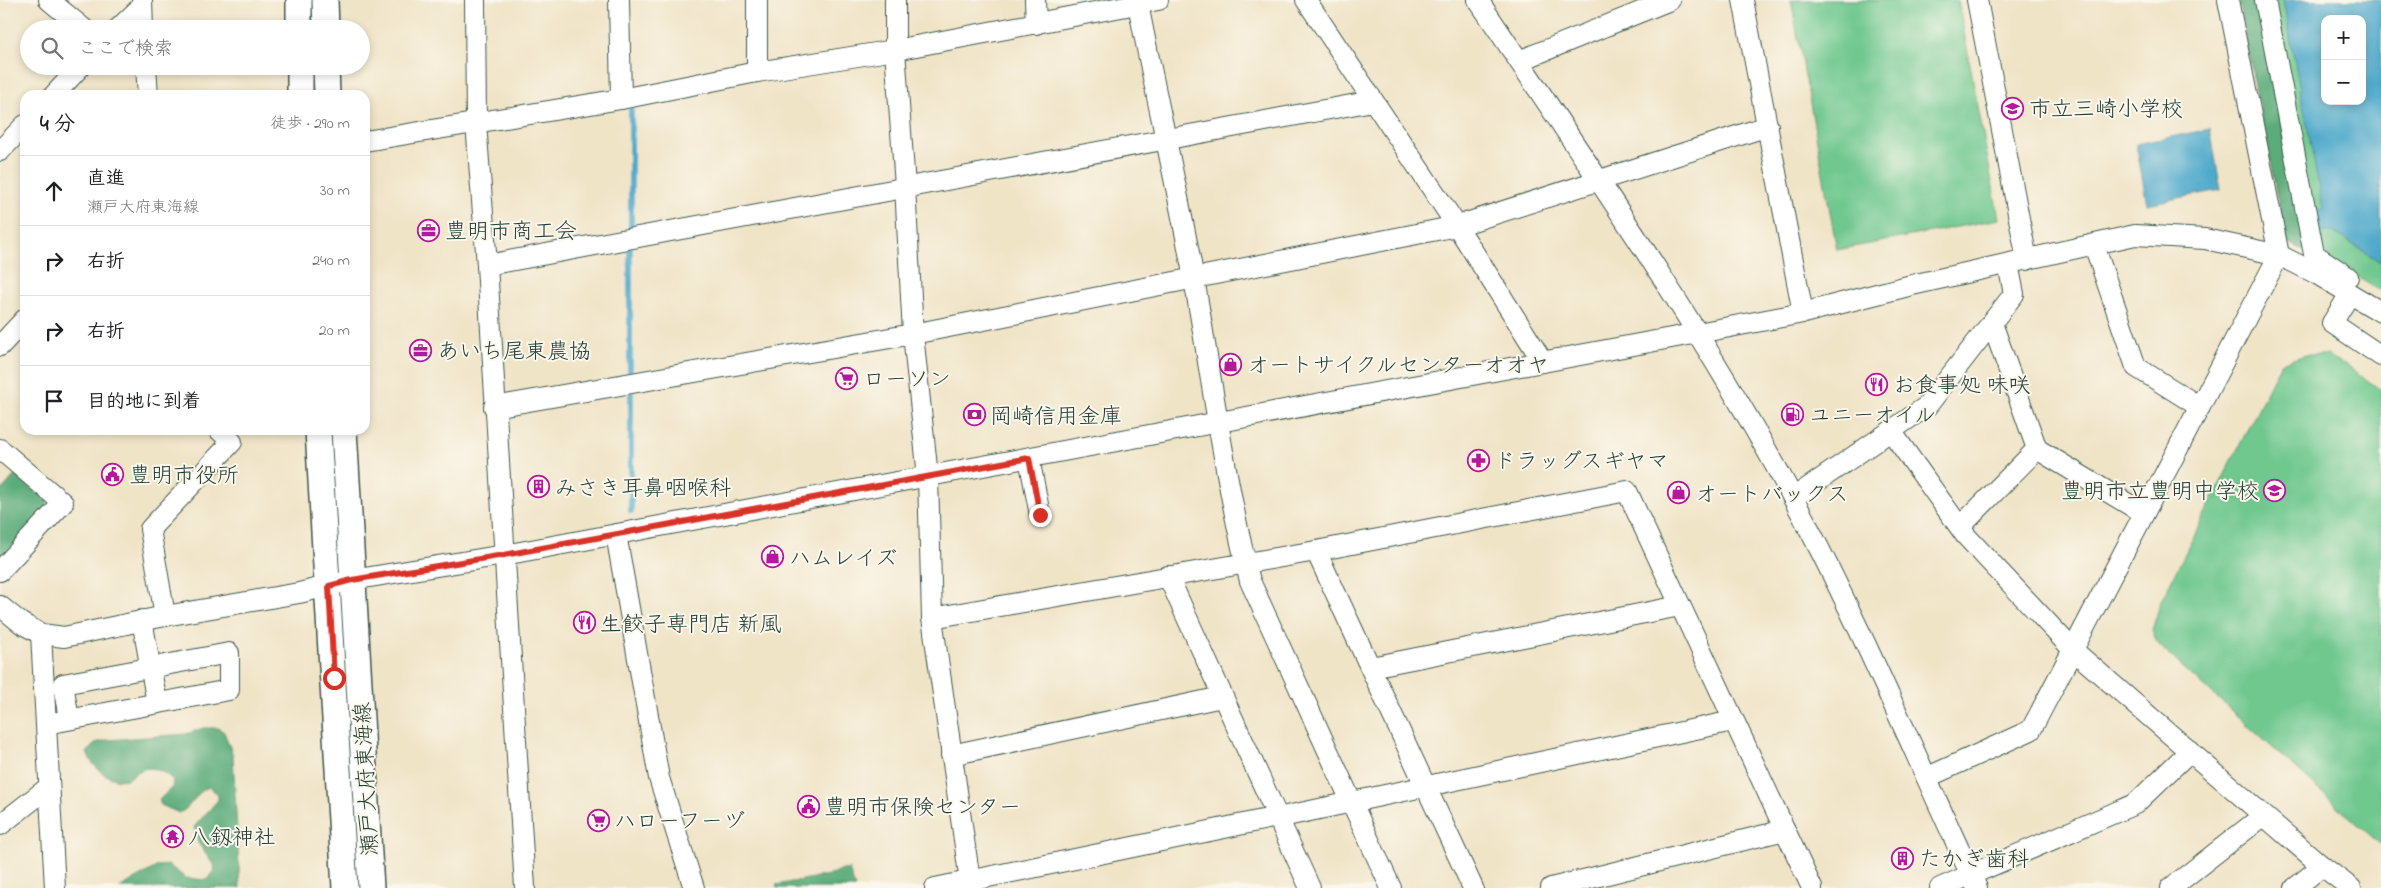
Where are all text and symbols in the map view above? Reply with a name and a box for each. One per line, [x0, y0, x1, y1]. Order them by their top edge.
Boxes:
map controls [2321, 15, 2366, 105]
button: + [2321, 15, 2366, 60]
search box [20, 20, 370, 75]
icon: search [38, 34, 66, 62]
text: ここで検索 [78, 36, 173, 63]
button: − [2321, 60, 2366, 105]
place label: 市立三崎小学校 [2029, 95, 2183, 127]
school or university icon: 市立三崎小学校 [2001, 96, 2025, 120]
text: 4 分 [40, 110, 75, 140]
text: 徒歩 · 290 m [270, 112, 350, 136]
text: 直進 [87, 166, 125, 193]
icon: ahead [40, 177, 68, 205]
text: 30 m [320, 179, 350, 203]
text: 瀬戸大府東海線 [87, 196, 199, 220]
place label: 豊明市商工会 [445, 217, 577, 249]
office icon: 豊明市商工会 [417, 218, 441, 242]
icon: right [40, 247, 68, 275]
text: 右折 [87, 249, 125, 276]
text: 240 m [312, 249, 350, 273]
icon: right [40, 317, 68, 345]
text: 右折 [87, 319, 125, 346]
text: 20 m [319, 319, 350, 343]
place label: あいち尾東農協 [437, 337, 591, 369]
office icon: あいち尾東農協 [409, 338, 433, 362]
place label: オートサイクルセンターオオヤ [1247, 351, 1549, 383]
shop icon: オートサイクルセンターオオヤ [1219, 352, 1243, 376]
place label: ローソン [863, 365, 951, 397]
supermarket icon: ローソン [835, 366, 859, 390]
place label: お食事処 味咲 [1893, 371, 2031, 403]
restaurant icon: お食事処 味咲 [1865, 372, 1889, 396]
icon: arrive [40, 387, 68, 415]
text: 目的地に到着 [87, 389, 201, 416]
place label: ユニーオイル [1809, 401, 1936, 433]
place label: 岡崎信用金庫 [990, 402, 1122, 434]
fuel station icon: ユニーオイル [1781, 402, 1805, 426]
bank icon: 岡崎信用金庫 [962, 403, 986, 427]
place label: ドラッグスギヤマ [1494, 447, 1669, 479]
pharmacy icon: ドラッグスギヤマ [1466, 448, 1490, 472]
place label: 豊明市役所 [129, 461, 239, 493]
public building icon: 豊明市役所 [101, 462, 125, 486]
place label: みさき耳鼻咽喉科 [555, 474, 731, 506]
building icon: みさき耳鼻咽喉科 [527, 475, 551, 499]
place label: 豊明市立豊明中学校 [2061, 477, 2259, 509]
school or university icon: 豊明市立豊明中学校 [2263, 478, 2287, 502]
place label: オートバックス [1695, 480, 1849, 512]
shop icon: オートバックス [1667, 481, 1691, 505]
route end [1029, 504, 1052, 527]
place label: ハムレイズ [789, 544, 897, 576]
shop icon: ハムレイズ [761, 545, 785, 569]
place label: 生餃子専門店 新風 [600, 610, 782, 642]
restaurant icon: 生餃子専門店 新風 [572, 611, 596, 635]
route start [323, 667, 346, 690]
street label: 瀬戸大府東海線 [348, 701, 388, 857]
place label: 豊明市保険センター [824, 793, 1021, 825]
public building icon: 豊明市保険センター [796, 794, 820, 818]
place label: ハローフーヅ [614, 807, 745, 839]
supermarket icon: ハローフーヅ [586, 808, 610, 832]
place label: 八釼神社 [188, 823, 276, 855]
temple icon: 八釼神社 [160, 824, 184, 848]
place label: たかぎ歯科 [1919, 845, 2029, 877]
building icon: たかぎ歯科 [1891, 846, 1915, 870]

